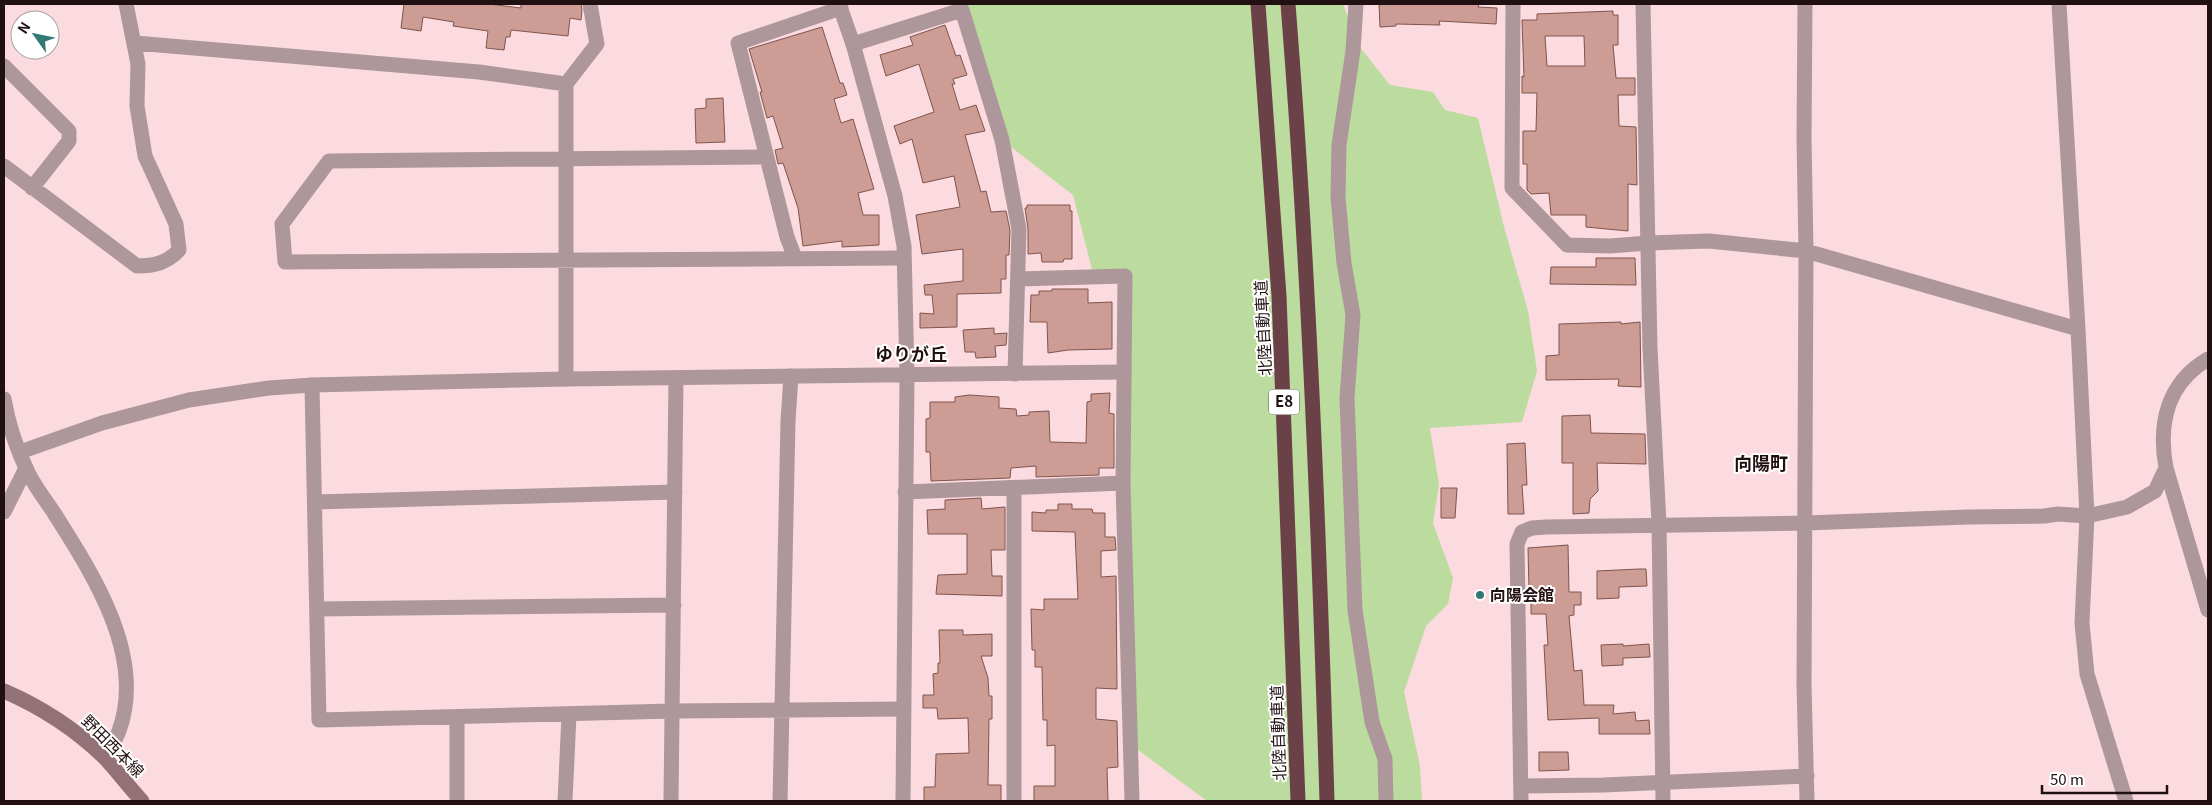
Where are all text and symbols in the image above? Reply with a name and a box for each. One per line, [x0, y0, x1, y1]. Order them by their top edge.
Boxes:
north arrow [10, 10, 60, 60]
text: N [12, 18, 35, 37]
street label: 北陸自動車道 [1248, 279, 1276, 377]
district label: ゆりが丘 [875, 340, 947, 366]
road number: E8 [1269, 390, 1299, 414]
district label: 向陽町 [1734, 449, 1788, 475]
place label: 向陽会館 [1490, 582, 1554, 606]
marker: 向陽会館 [1474, 589, 1486, 601]
street label: 北陸自動車道 [1263, 685, 1291, 781]
street label: 野田西本線 [77, 709, 150, 782]
scale bar [2042, 762, 2167, 794]
text: 50 m [2050, 768, 2084, 789]

